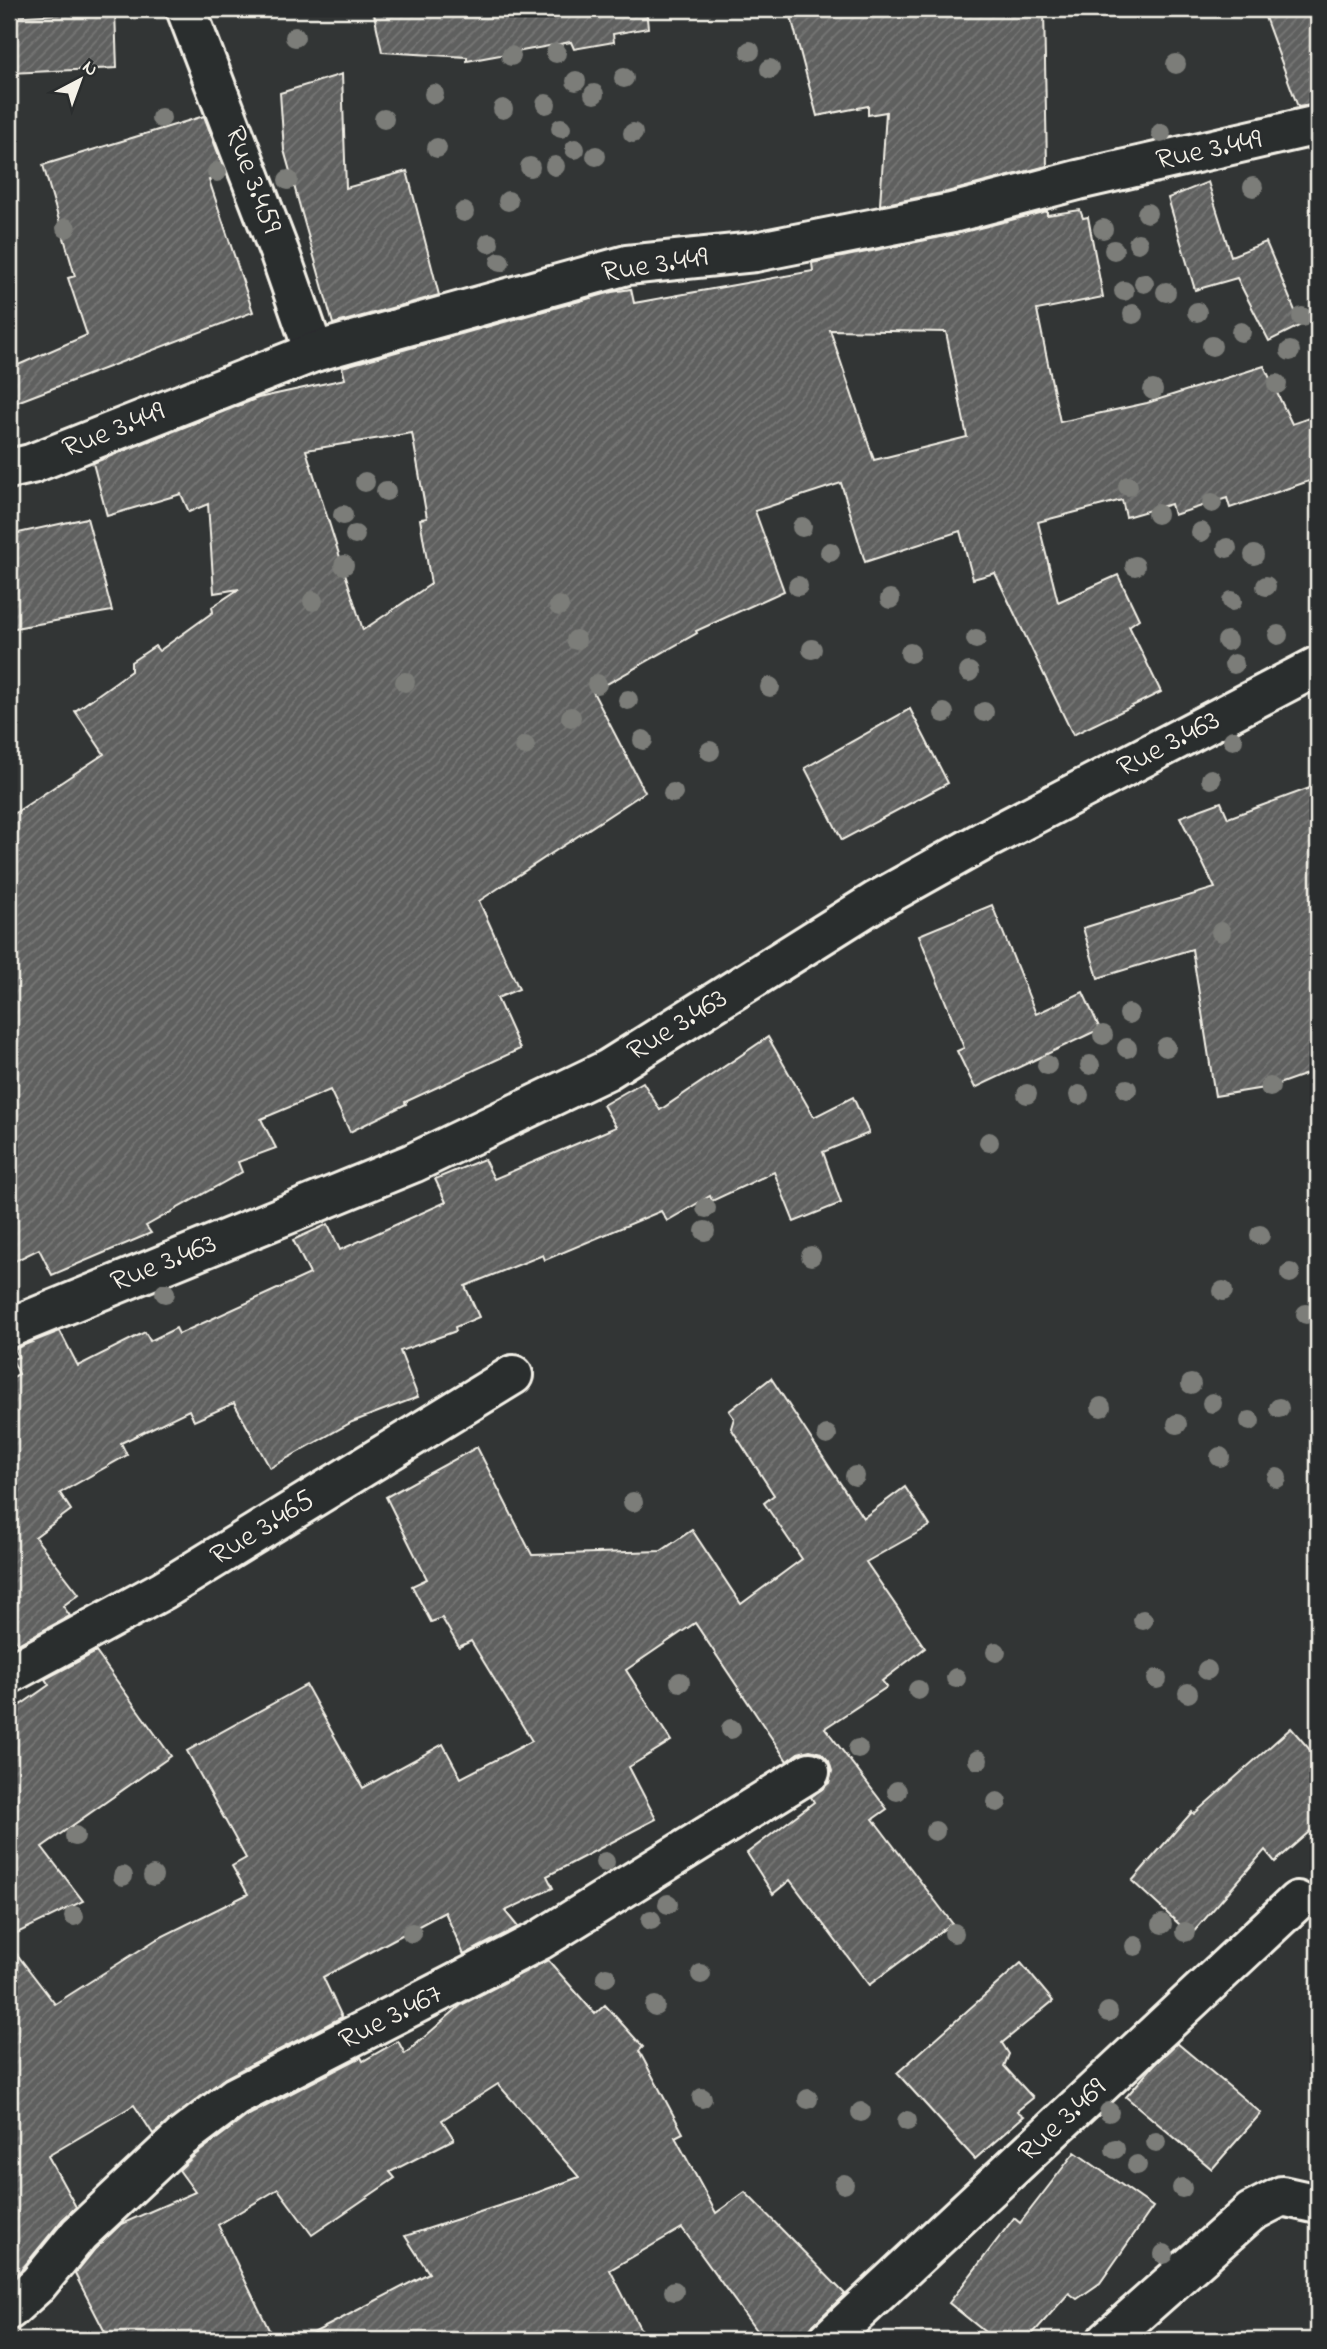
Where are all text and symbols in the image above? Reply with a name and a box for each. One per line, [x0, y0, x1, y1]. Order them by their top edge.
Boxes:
north arrow [46, 46, 116, 116]
text: N [76, 55, 103, 84]
street label: Rue 3.449 [1152, 118, 1266, 184]
street label: Rue 3.459 [211, 120, 293, 240]
street label: Rue 3.449 [599, 236, 711, 296]
street label: Rue 3.449 [56, 391, 172, 471]
street label: Rue 3.463 [1110, 700, 1228, 790]
street label: Rue 3.463 [619, 978, 737, 1074]
street label: Rue 3.463 [104, 1223, 224, 1305]
street label: Rue 3.465 [202, 1480, 324, 1578]
street label: Rue 3.467 [332, 1973, 450, 2063]
street label: Rue 3.469 [1009, 2068, 1117, 2174]

